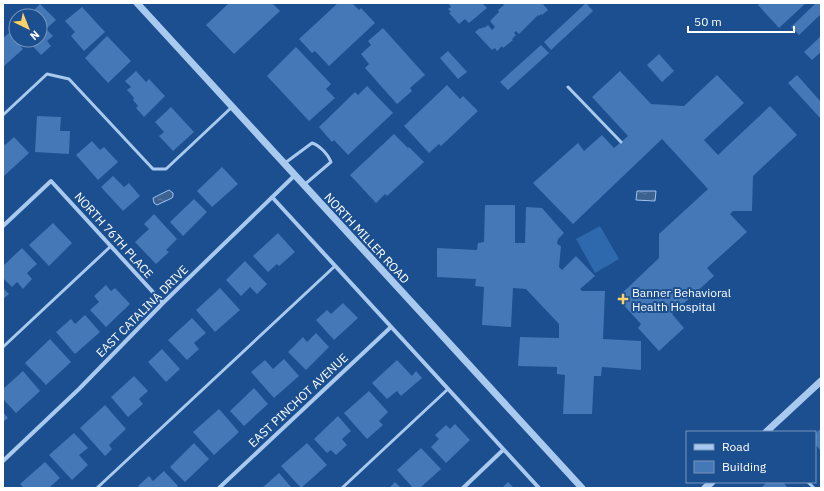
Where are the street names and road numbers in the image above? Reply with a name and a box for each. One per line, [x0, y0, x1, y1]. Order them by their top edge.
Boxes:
street label: NORTH 76TH PLACE [71, 189, 157, 281]
street label: NORTH MILLER ROAD [321, 190, 413, 286]
street label: EAST CATALINA DRIVE [93, 262, 191, 360]
street label: EAST PINCHOT AVENUE [245, 350, 351, 450]

